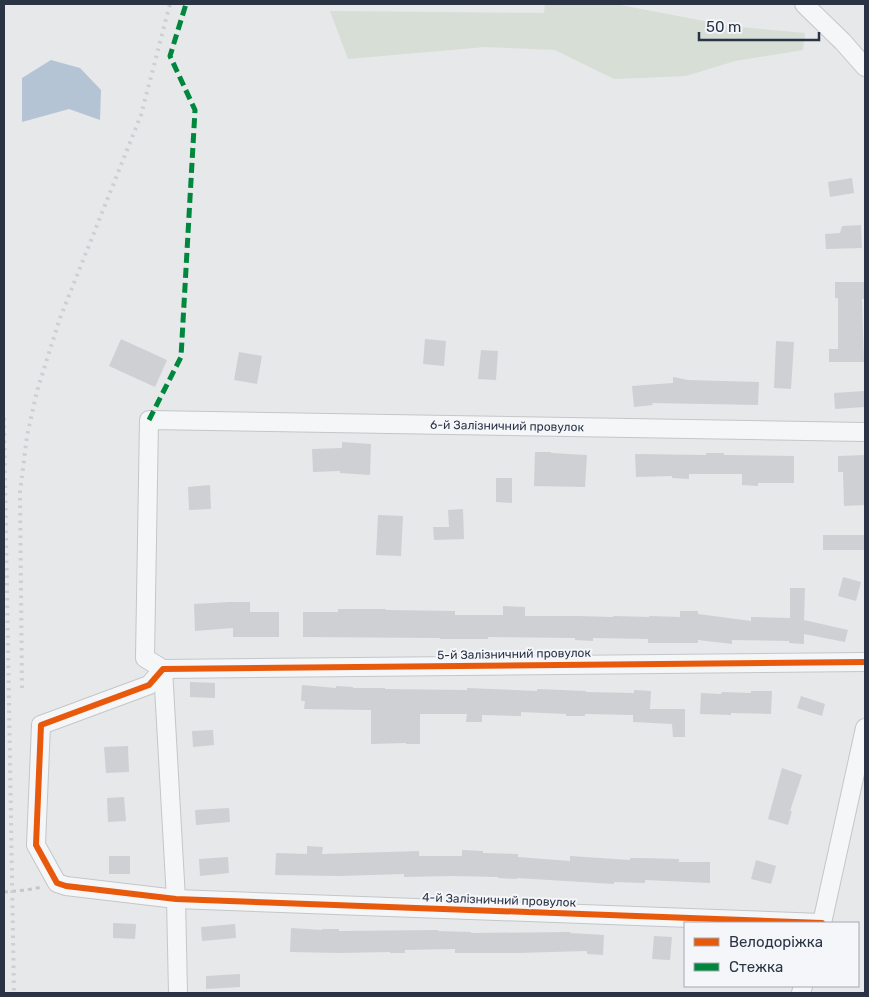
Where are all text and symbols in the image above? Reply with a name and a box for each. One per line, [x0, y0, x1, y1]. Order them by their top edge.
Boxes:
scale bar [699, 10, 819, 42]
text: 50 m [706, 18, 741, 36]
street label: 6-й Залізничний провулок [430, 418, 585, 434]
street label: 5-й Залізничний провулок [437, 646, 592, 662]
street label: 4-й Залізничний провулок [422, 890, 577, 910]
legend [684, 922, 859, 987]
text: Велодоріжка [729, 933, 823, 951]
text: Стежка [729, 958, 783, 976]

